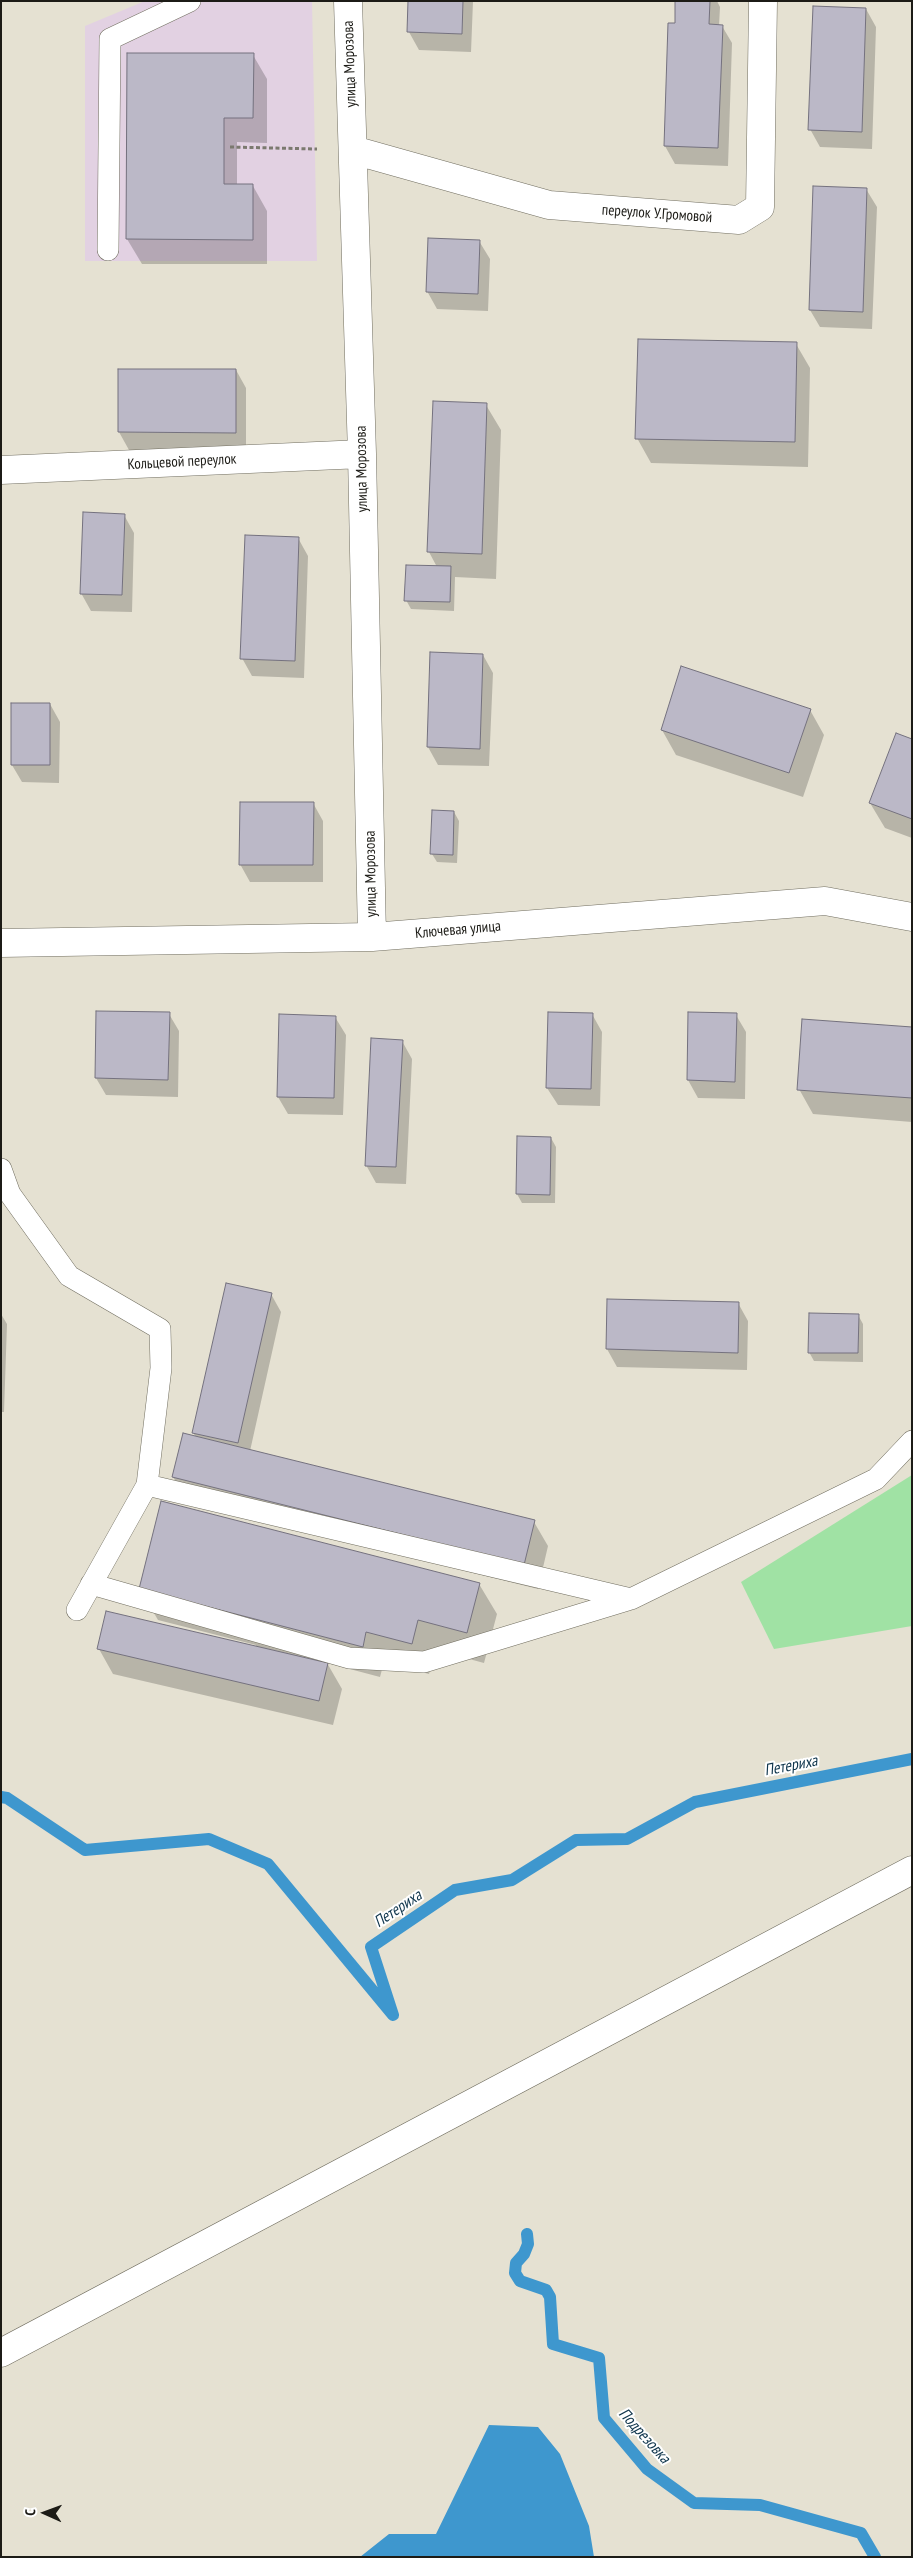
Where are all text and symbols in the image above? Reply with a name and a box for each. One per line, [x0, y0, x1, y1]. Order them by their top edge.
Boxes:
street label: улица Морозова [339, 20, 361, 108]
street label: переулок У.Громовой [601, 201, 713, 227]
street label: улица Морозова [352, 425, 372, 513]
street label: Кольцевой переулок [127, 450, 237, 474]
street label: улица Морозова [361, 830, 381, 918]
street label: Ключевая улица [414, 917, 502, 943]
water label: Петериха [763, 1751, 819, 1781]
water label: Петериха [370, 1886, 426, 1932]
water label: Подрезовка [614, 2404, 674, 2468]
north arrow [20, 2488, 70, 2538]
text: С [21, 2509, 39, 2516]

